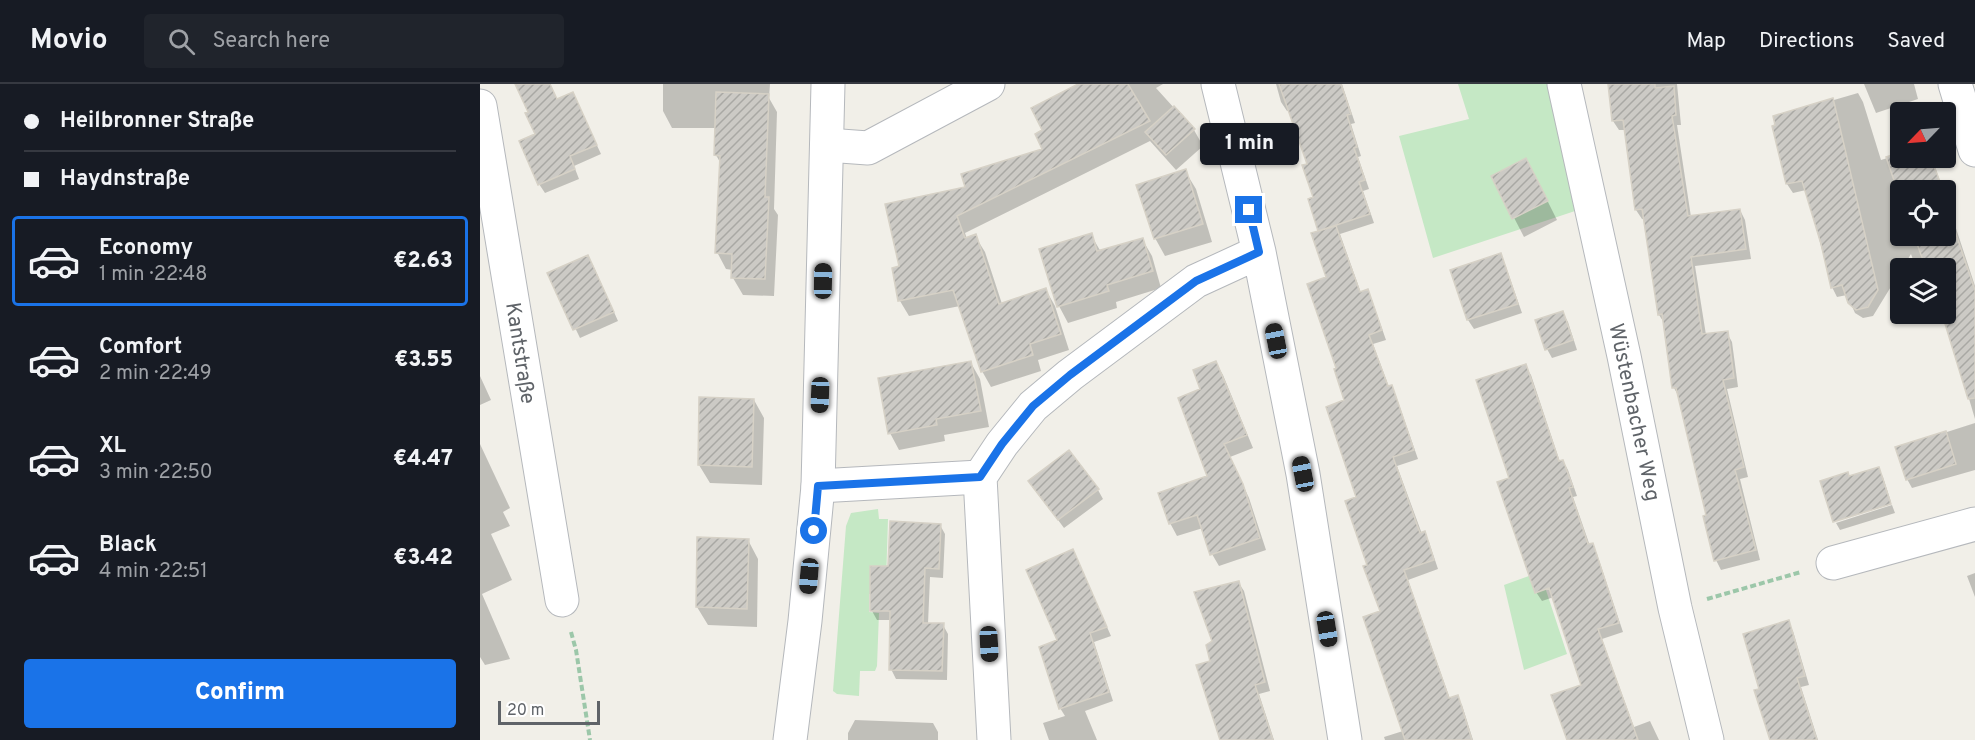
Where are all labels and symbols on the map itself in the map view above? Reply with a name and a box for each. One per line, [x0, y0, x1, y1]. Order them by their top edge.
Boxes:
north arrow [1890, 102, 1956, 168]
callout: 1 min [1200, 123, 1298, 165]
route end [1235, 196, 1262, 223]
car [814, 263, 832, 299]
street label: Kantstraße [498, 300, 541, 406]
street label: Wüstenbacher Weg [1602, 321, 1666, 504]
car [1264, 322, 1288, 360]
car [810, 377, 830, 413]
car [1291, 455, 1315, 493]
route start [800, 517, 827, 544]
car [798, 557, 820, 595]
car [1315, 610, 1339, 648]
car [979, 626, 999, 662]
scale bar [498, 698, 600, 726]

